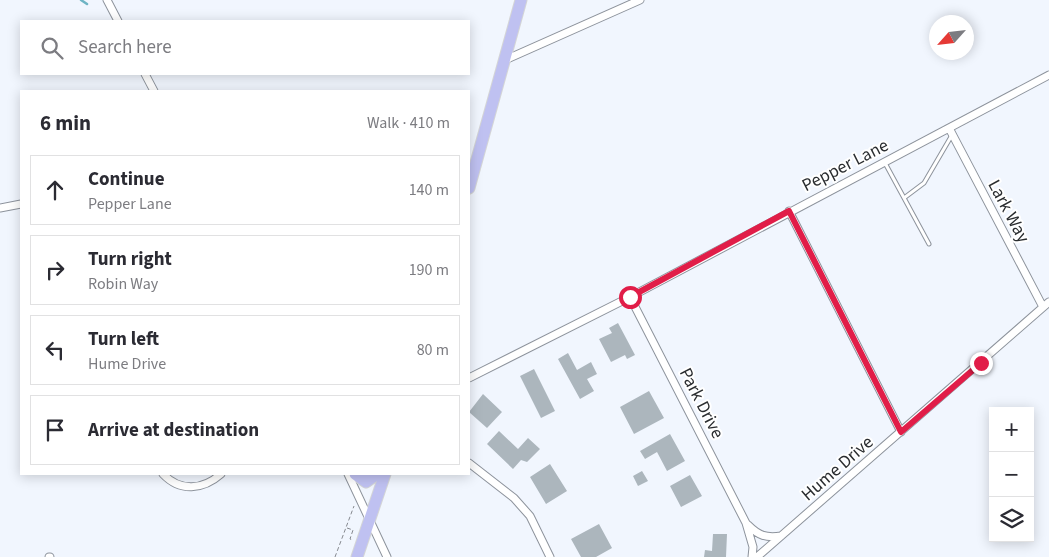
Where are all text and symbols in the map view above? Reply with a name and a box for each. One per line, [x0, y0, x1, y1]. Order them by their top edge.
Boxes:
north arrow [929, 15, 974, 60]
search box [20, 20, 470, 75]
icon: search [38, 34, 66, 62]
text: Search here [78, 34, 172, 61]
text: 6 min [40, 108, 91, 138]
text: Walk · 410 m [367, 112, 450, 134]
street label: Pepper Lane [798, 133, 893, 198]
text: Continue [88, 166, 165, 193]
street label: Lark Way [982, 175, 1036, 248]
icon: ahead [41, 176, 69, 204]
text: 140 m [409, 179, 449, 201]
text: Pepper Lane [88, 193, 172, 215]
text: Turn right [88, 246, 172, 273]
icon: right [41, 256, 69, 284]
text: 190 m [409, 259, 449, 281]
text: Robin Way [88, 273, 158, 295]
route start [619, 286, 642, 309]
text: Turn left [88, 326, 159, 353]
icon: left [41, 336, 69, 364]
text: 80 m [417, 339, 449, 361]
route end [970, 352, 993, 375]
text: Hume Drive [88, 353, 166, 375]
street label: Park Drive [673, 364, 730, 443]
map controls [989, 407, 1034, 542]
button: + [989, 407, 1034, 452]
icon: arrive [41, 416, 69, 444]
text: Arrive at destination [88, 417, 259, 444]
street label: Hume Drive [796, 430, 879, 507]
button: − [989, 452, 1034, 497]
button: layers [989, 497, 1034, 542]

